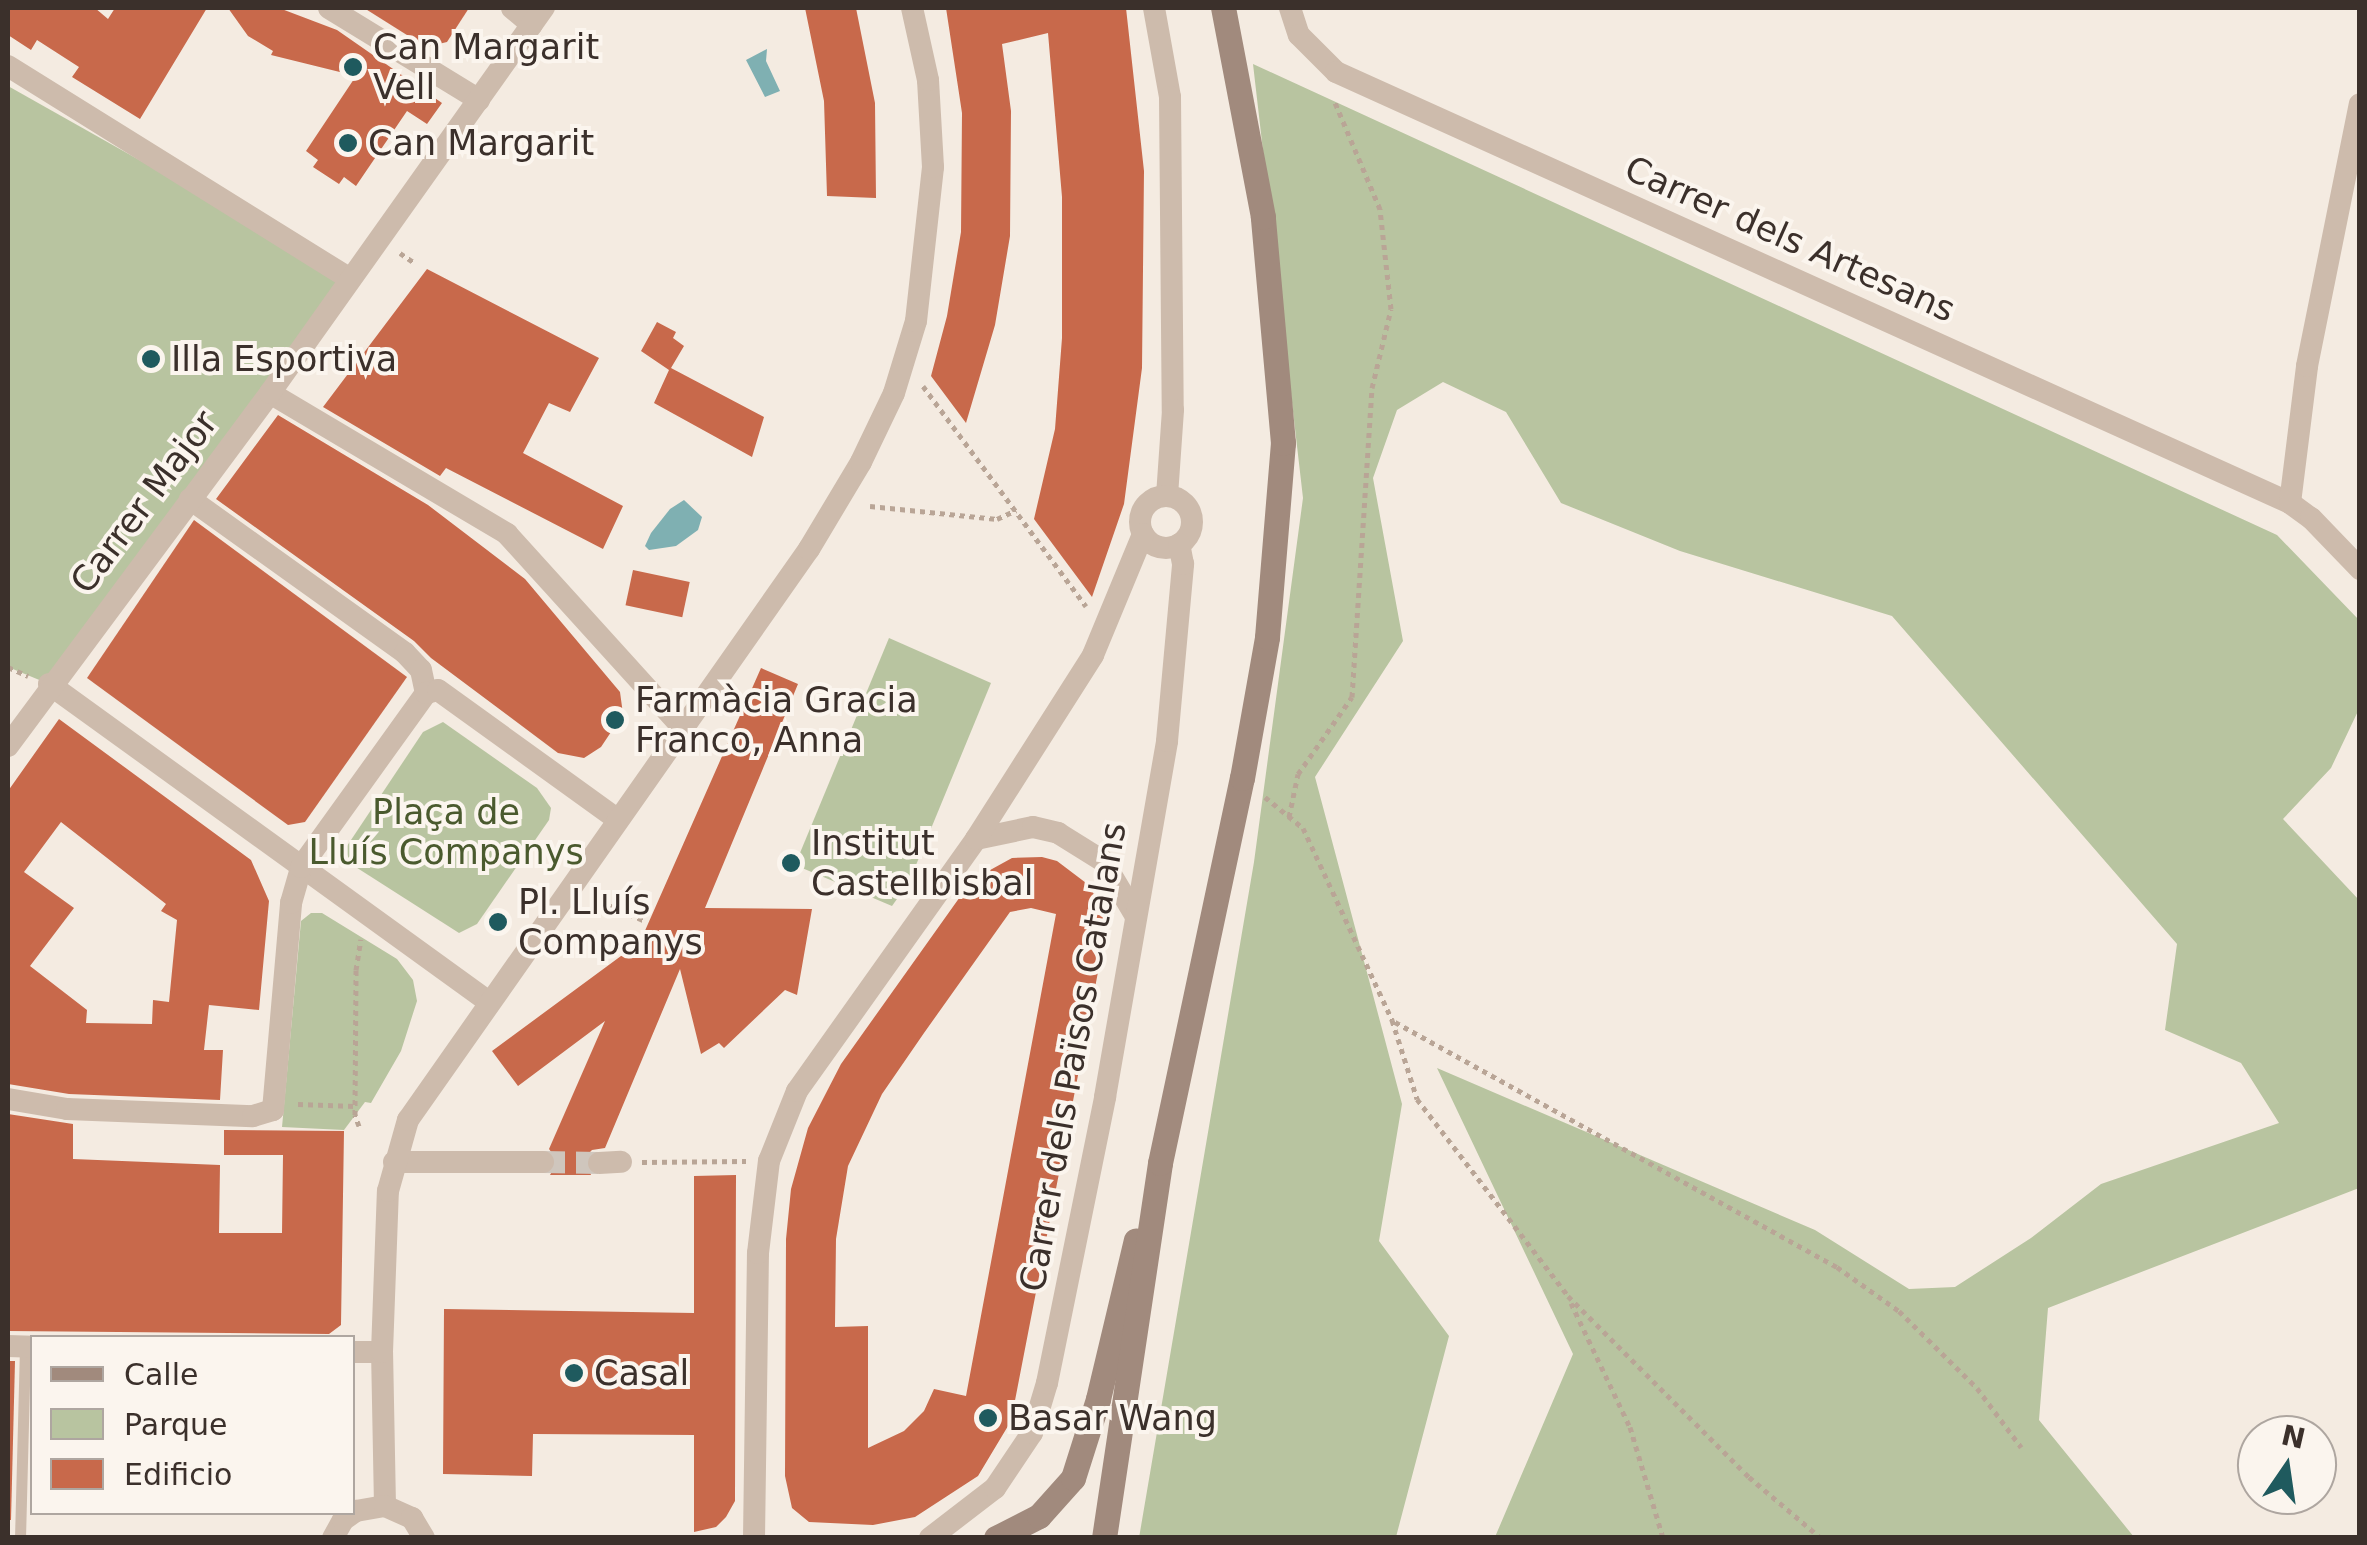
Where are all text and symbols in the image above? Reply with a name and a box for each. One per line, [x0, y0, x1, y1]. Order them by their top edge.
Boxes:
place label: Can Margarit Vell [373, 26, 599, 108]
marker: Can Margarit Vell [342, 56, 364, 78]
place label: Can Margarit [368, 122, 594, 164]
marker: Can Margarit [337, 132, 359, 154]
street label: Carrer dels Artesans [1618, 147, 1962, 331]
place label: Illa Esportiva [171, 338, 397, 380]
marker: Illa Esportiva [140, 348, 162, 370]
street label: Carrer Major [62, 403, 226, 601]
place label: Farmàcia Gracia Franco, Anna [635, 679, 918, 761]
marker: Farmàcia Gracia Franco, Anna [604, 709, 626, 731]
park label: Plaça de Lluís Companys [308, 791, 584, 873]
street label: Carrer dels Països Catalans [1011, 819, 1135, 1295]
place label: Institut Castellbisbal [811, 822, 1033, 904]
marker: Institut Castellbisbal [780, 852, 802, 874]
place label: Pl. Lluís Companys [518, 881, 703, 963]
marker: Pl. Lluís Companys [487, 911, 509, 933]
legend [30, 1335, 355, 1515]
place label: Casal [594, 1352, 689, 1394]
text: Calle [124, 1357, 198, 1392]
marker: Casal [563, 1362, 585, 1384]
place label: Basar Wang [1008, 1397, 1217, 1439]
text: Parque [124, 1407, 227, 1442]
marker: Basar Wang [977, 1407, 999, 1429]
north arrow [2237, 1415, 2337, 1515]
text: N [2278, 1419, 2309, 1456]
text: Edificio [124, 1457, 232, 1492]

